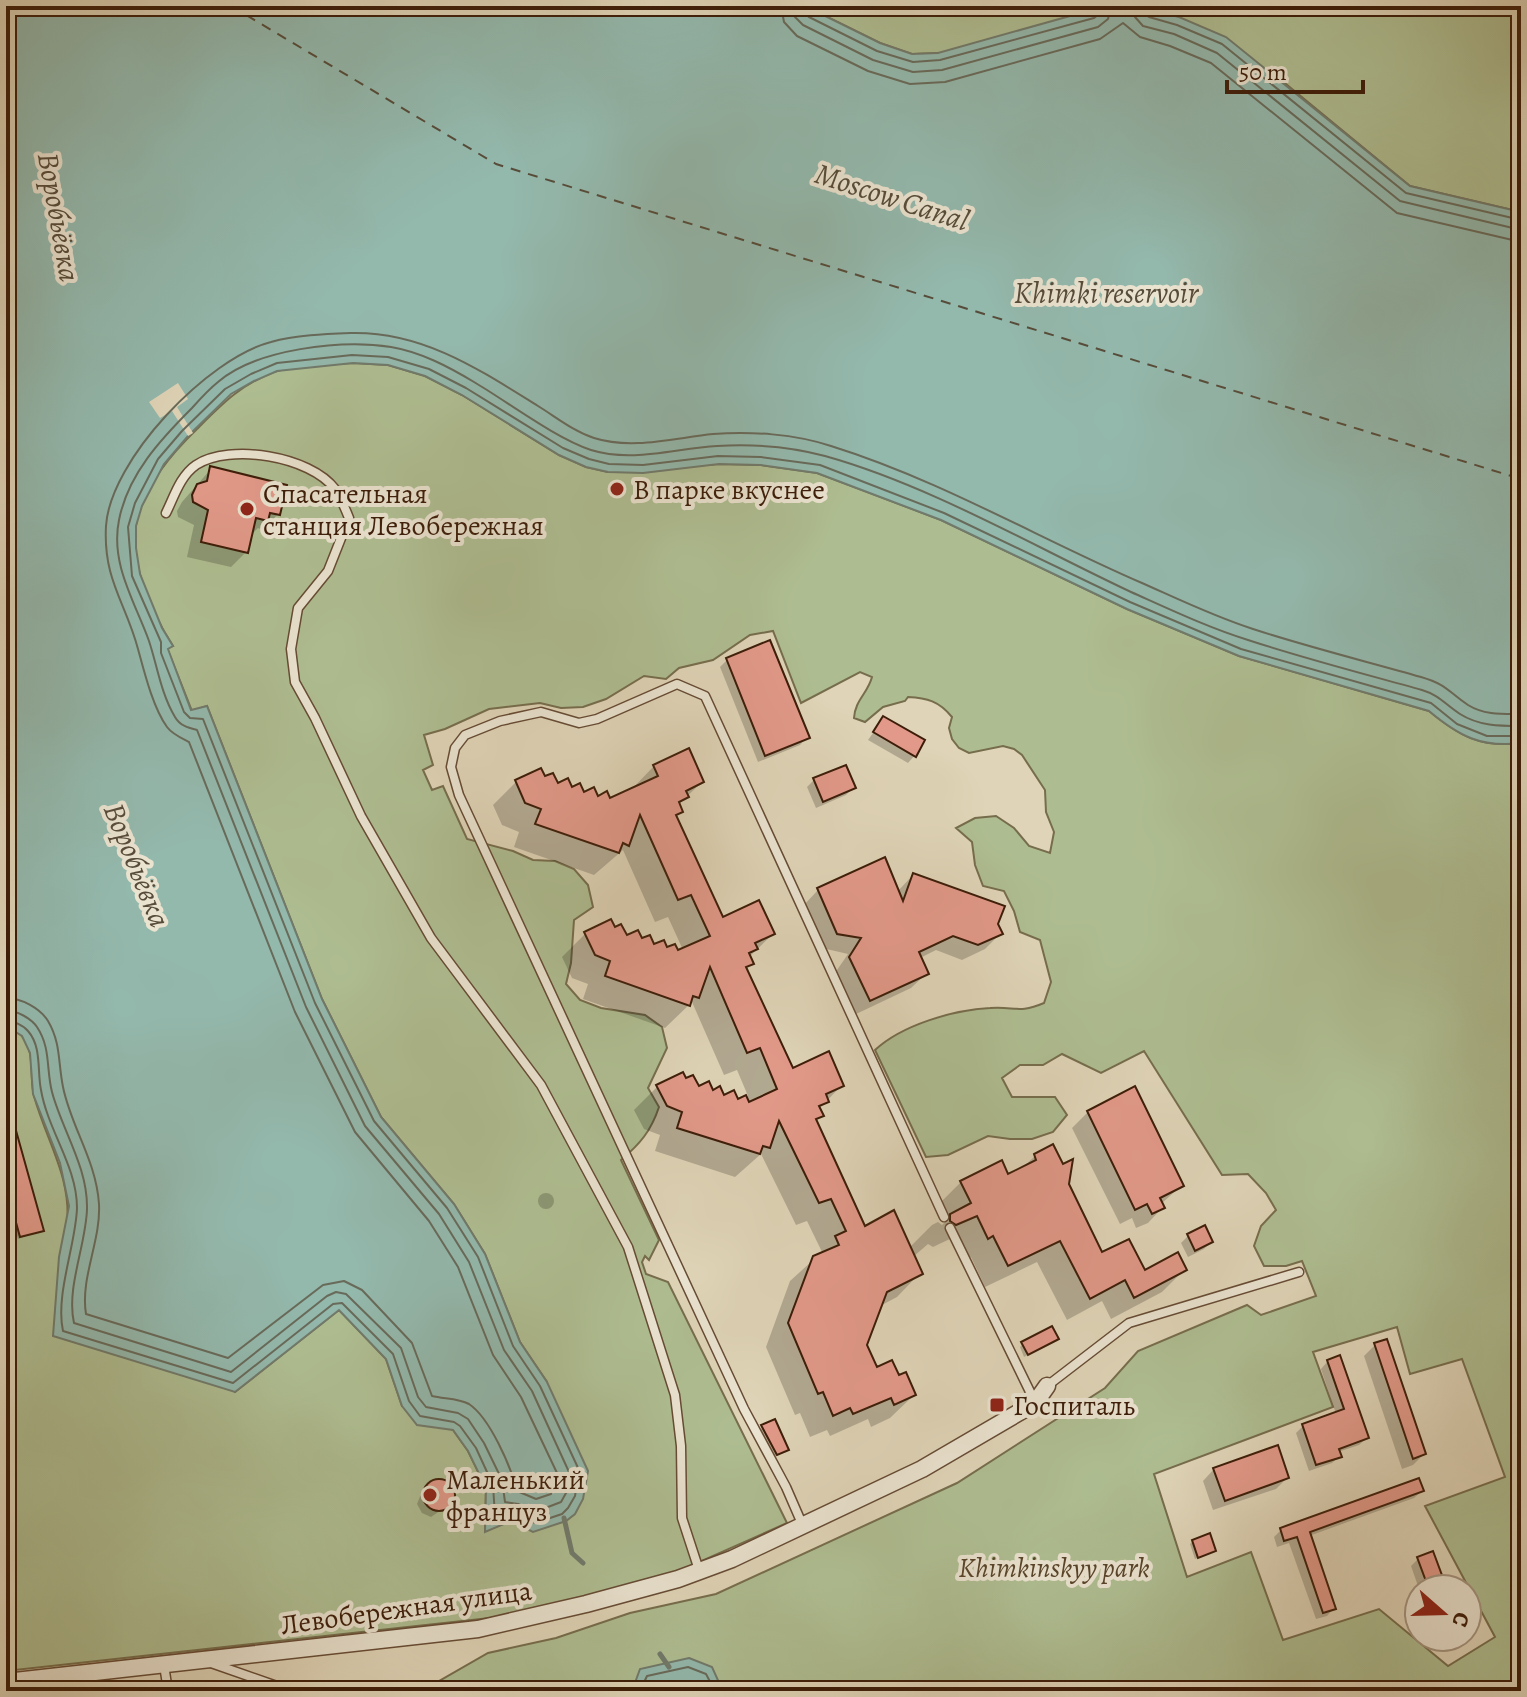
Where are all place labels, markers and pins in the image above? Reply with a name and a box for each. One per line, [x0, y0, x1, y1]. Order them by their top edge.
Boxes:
place label: В парке вкуснее [633, 471, 825, 509]
place label: Спасательная станция Левобережная [263, 475, 544, 545]
marker: В парке вкуснее [608, 480, 626, 498]
marker: Спасательная станция Левобережная [238, 500, 256, 518]
place label: Госпиталь [1013, 1387, 1135, 1425]
marker: Госпиталь [988, 1396, 1006, 1414]
place label: Маленький француз [446, 1461, 585, 1531]
marker: Маленький француз [421, 1486, 439, 1504]

